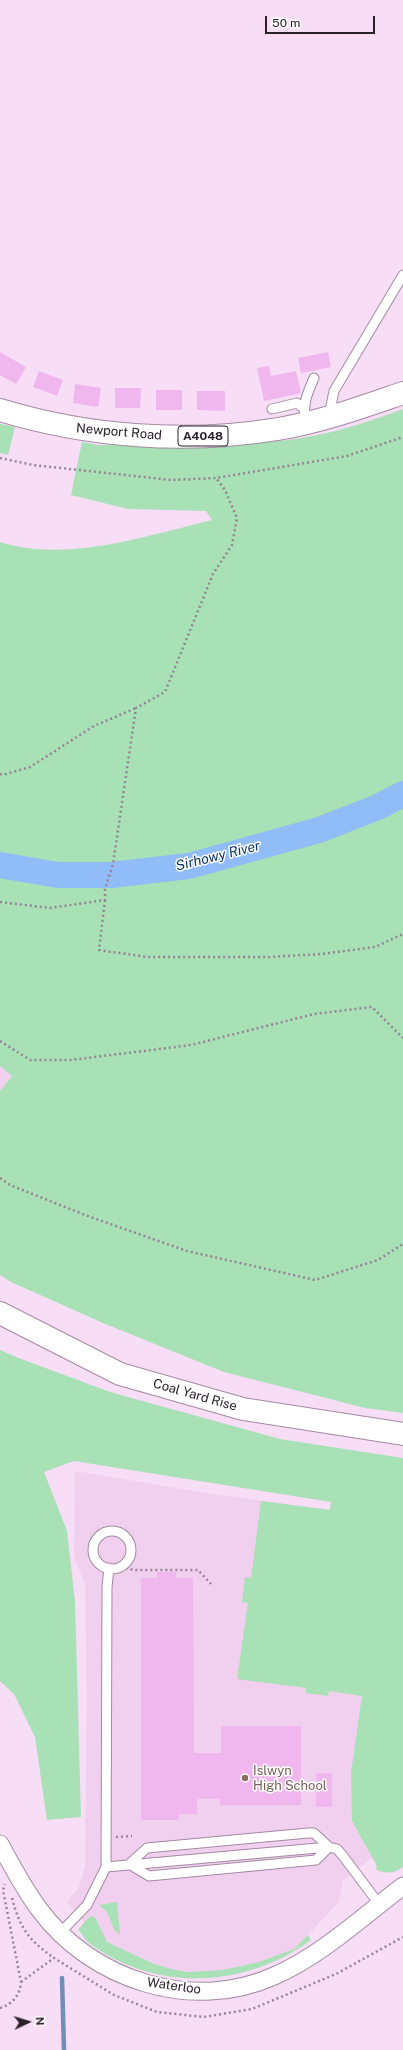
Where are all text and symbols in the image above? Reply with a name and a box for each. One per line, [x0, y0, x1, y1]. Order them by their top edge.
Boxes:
scale bar [267, 8, 377, 34]
text: 50 m [272, 16, 300, 30]
street label: Newport Road [75, 420, 163, 444]
road number: A4048 [178, 426, 228, 446]
water label: Sirhowy River [174, 837, 262, 875]
street label: Coal Yard Rise [151, 1376, 239, 1414]
place label: Islwyn High School [253, 1763, 327, 1794]
marker: Islwyn High School [240, 1773, 250, 1783]
street label: Waterloo [146, 1974, 202, 1998]
north arrow [8, 2002, 48, 2042]
text: N [34, 2016, 46, 2026]

